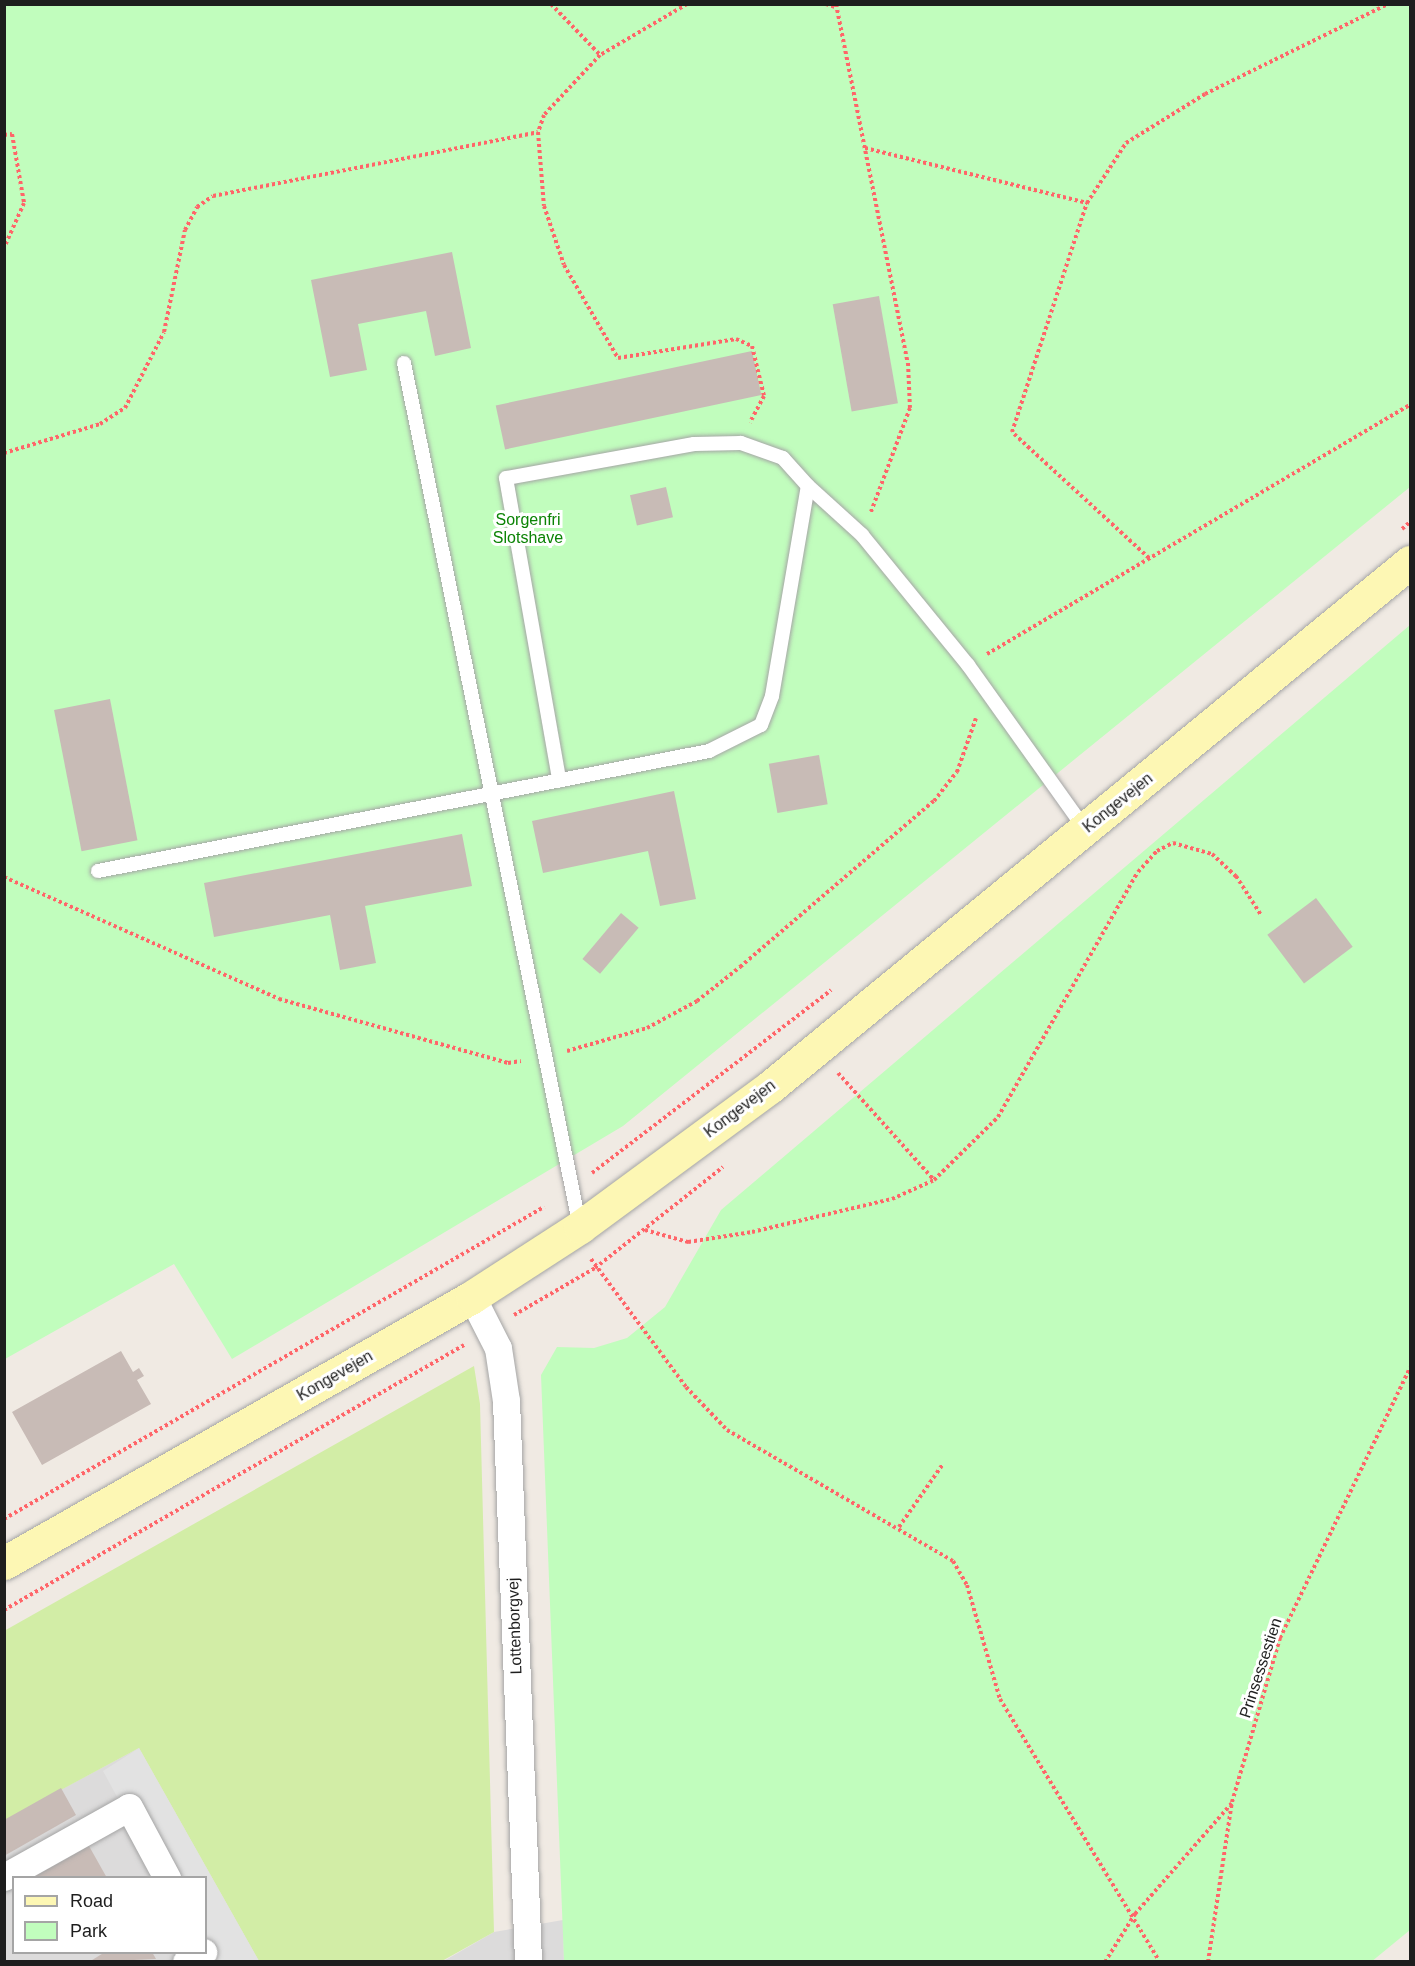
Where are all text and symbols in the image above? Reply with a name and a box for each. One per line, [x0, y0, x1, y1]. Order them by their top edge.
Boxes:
park label: Sorgenfri Slotshave [493, 510, 563, 548]
street label: Kongevejen [1079, 769, 1157, 837]
street label: Kongevejen [700, 1076, 780, 1142]
street label: Kongevejen [294, 1347, 376, 1405]
street label: Lottenborgvej [504, 1577, 526, 1675]
street label: Prinsessestien [1236, 1616, 1286, 1720]
legend [12, 1876, 207, 1954]
text: Road [70, 1891, 113, 1911]
text: Park [70, 1921, 107, 1941]

